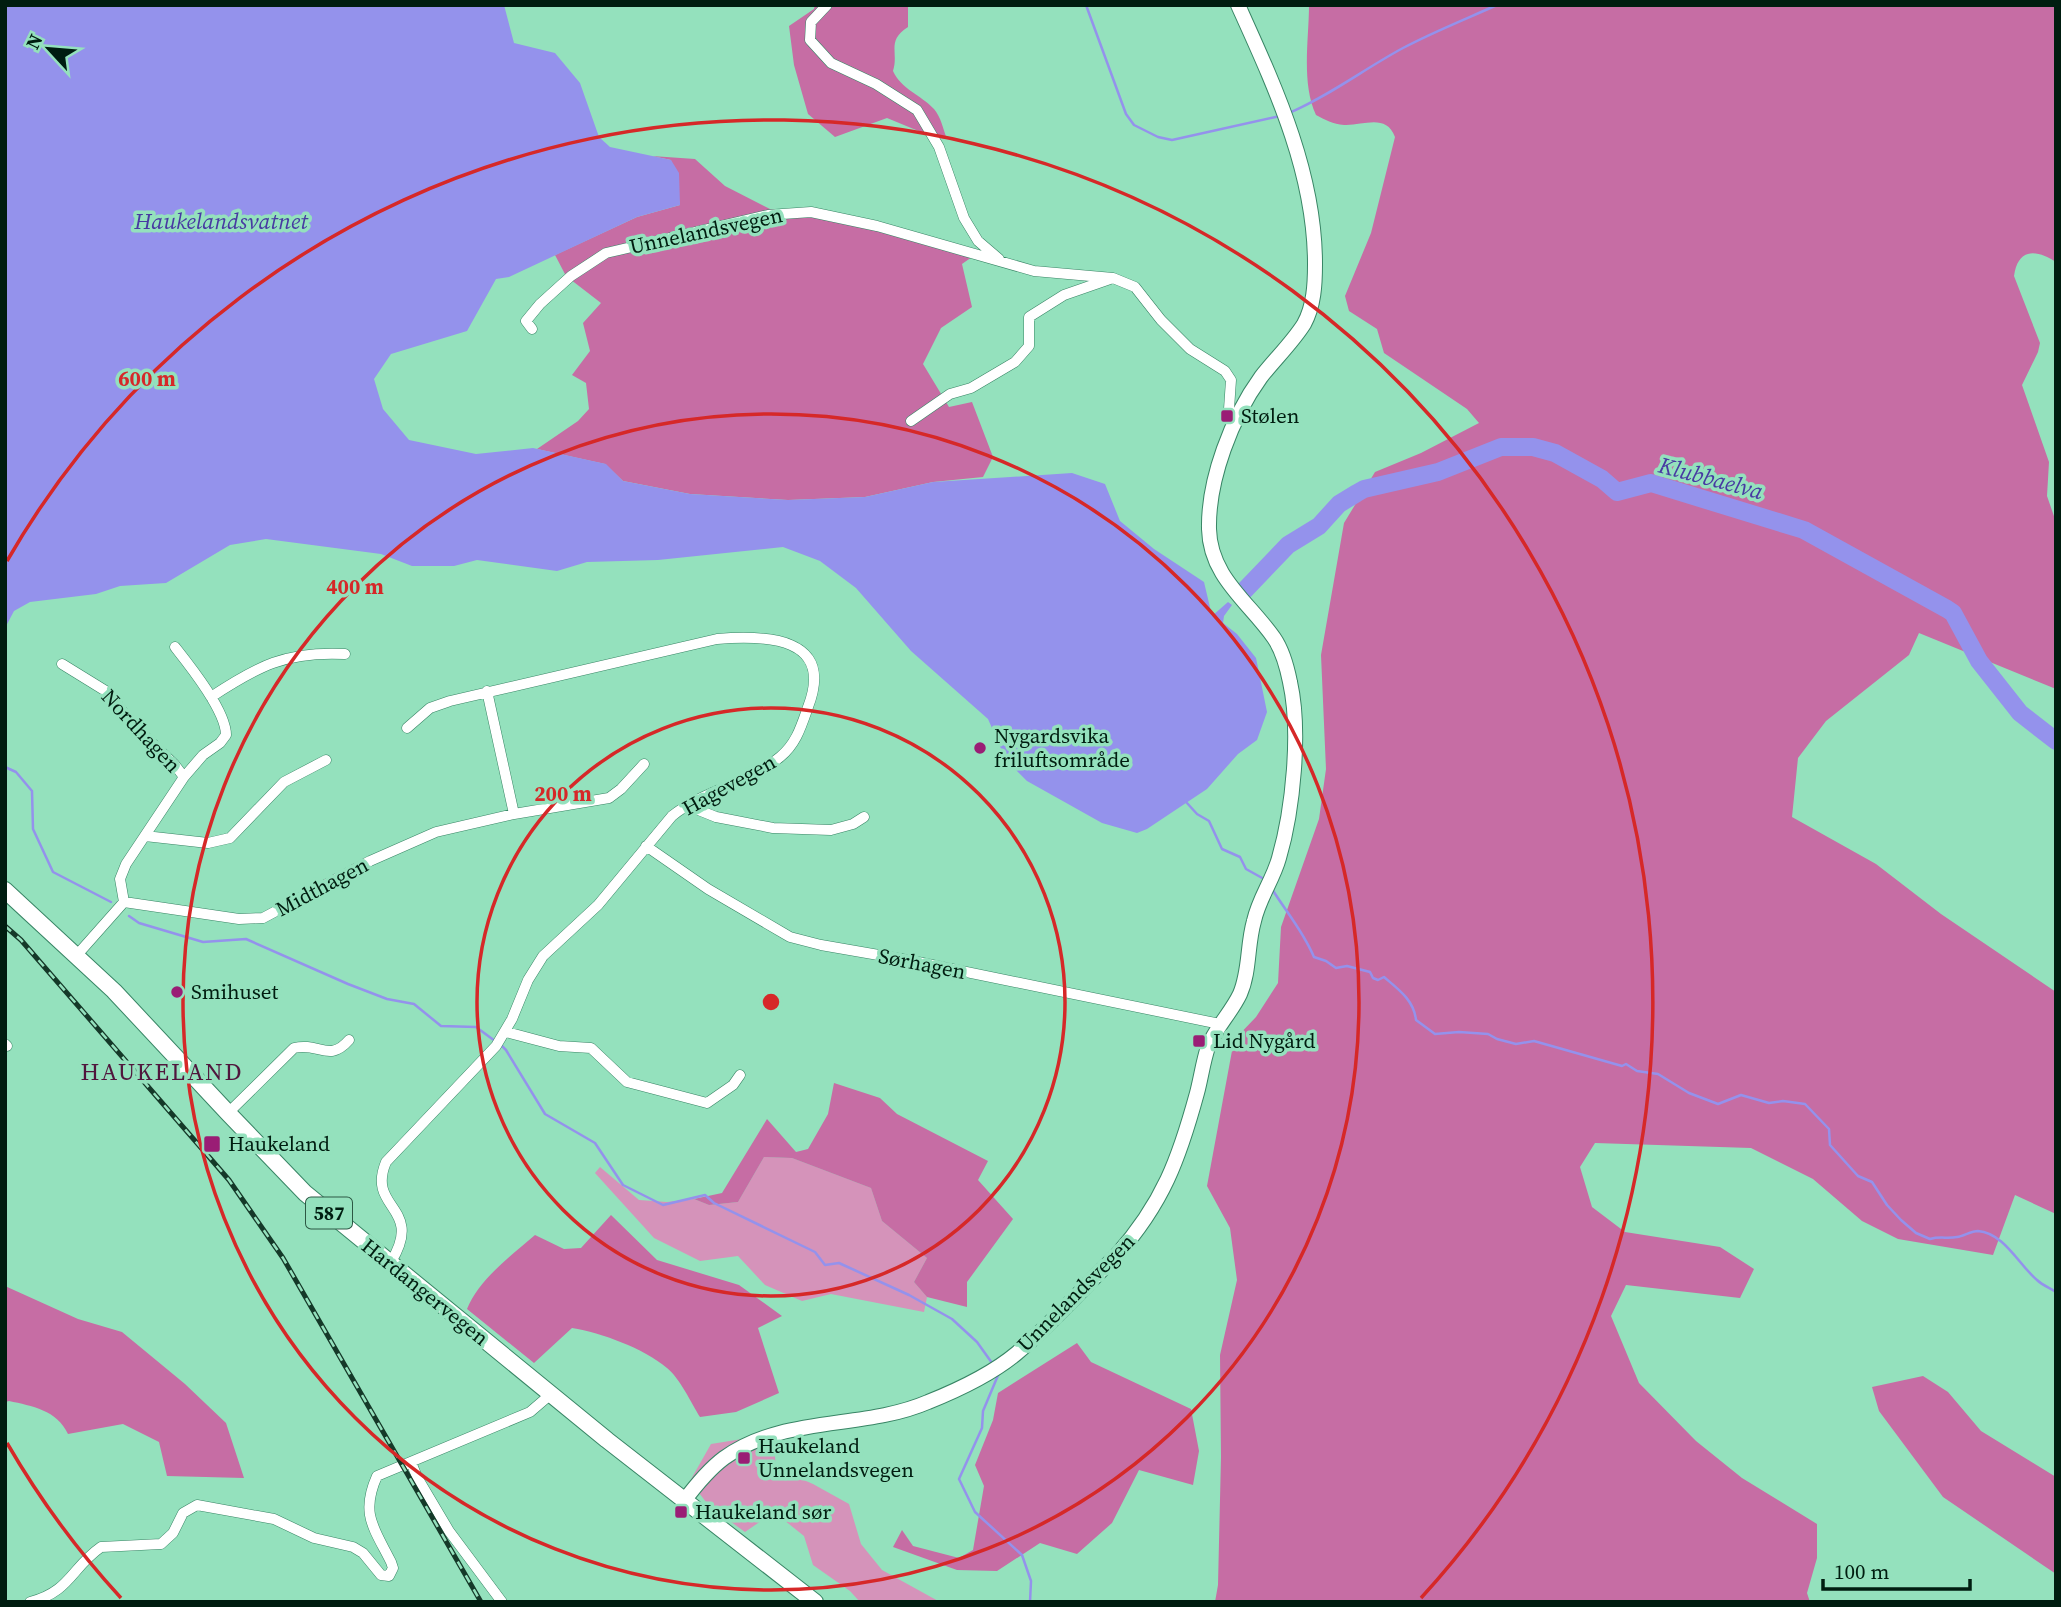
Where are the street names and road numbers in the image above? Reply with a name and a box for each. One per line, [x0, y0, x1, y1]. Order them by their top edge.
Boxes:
street label: Unnelandsvegen [627, 200, 785, 261]
street label: Nordhagen [95, 683, 188, 779]
street label: Hagevegen [677, 747, 781, 822]
street label: Midthagen [270, 850, 373, 923]
street label: Sørhagen [876, 941, 968, 986]
road number: 587 [306, 1198, 352, 1228]
street label: Unnelandsvegen [1010, 1227, 1141, 1358]
street label: Hardangervegen [356, 1231, 495, 1352]

